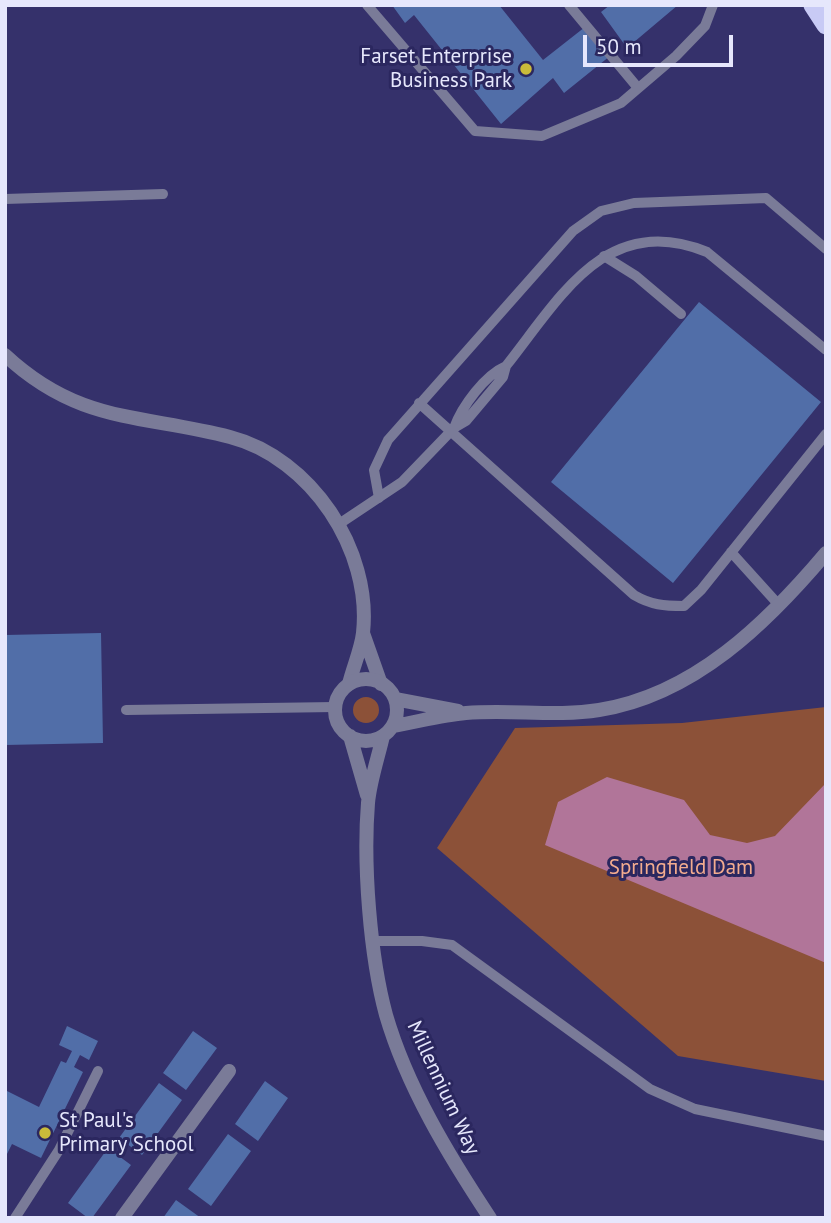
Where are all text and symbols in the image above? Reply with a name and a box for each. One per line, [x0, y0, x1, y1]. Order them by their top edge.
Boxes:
scale bar [586, 21, 736, 65]
text: 50 m [596, 33, 642, 60]
place label: Farset Enterprise Business Park [360, 44, 512, 94]
marker: Farset Enterprise Business Park [518, 61, 534, 77]
park label: Springfield Dam [609, 855, 753, 881]
street label: Millennium Way [401, 1017, 485, 1159]
place label: St Paul's Primary School [59, 1108, 194, 1158]
marker: St Paul's Primary School [37, 1125, 53, 1141]

